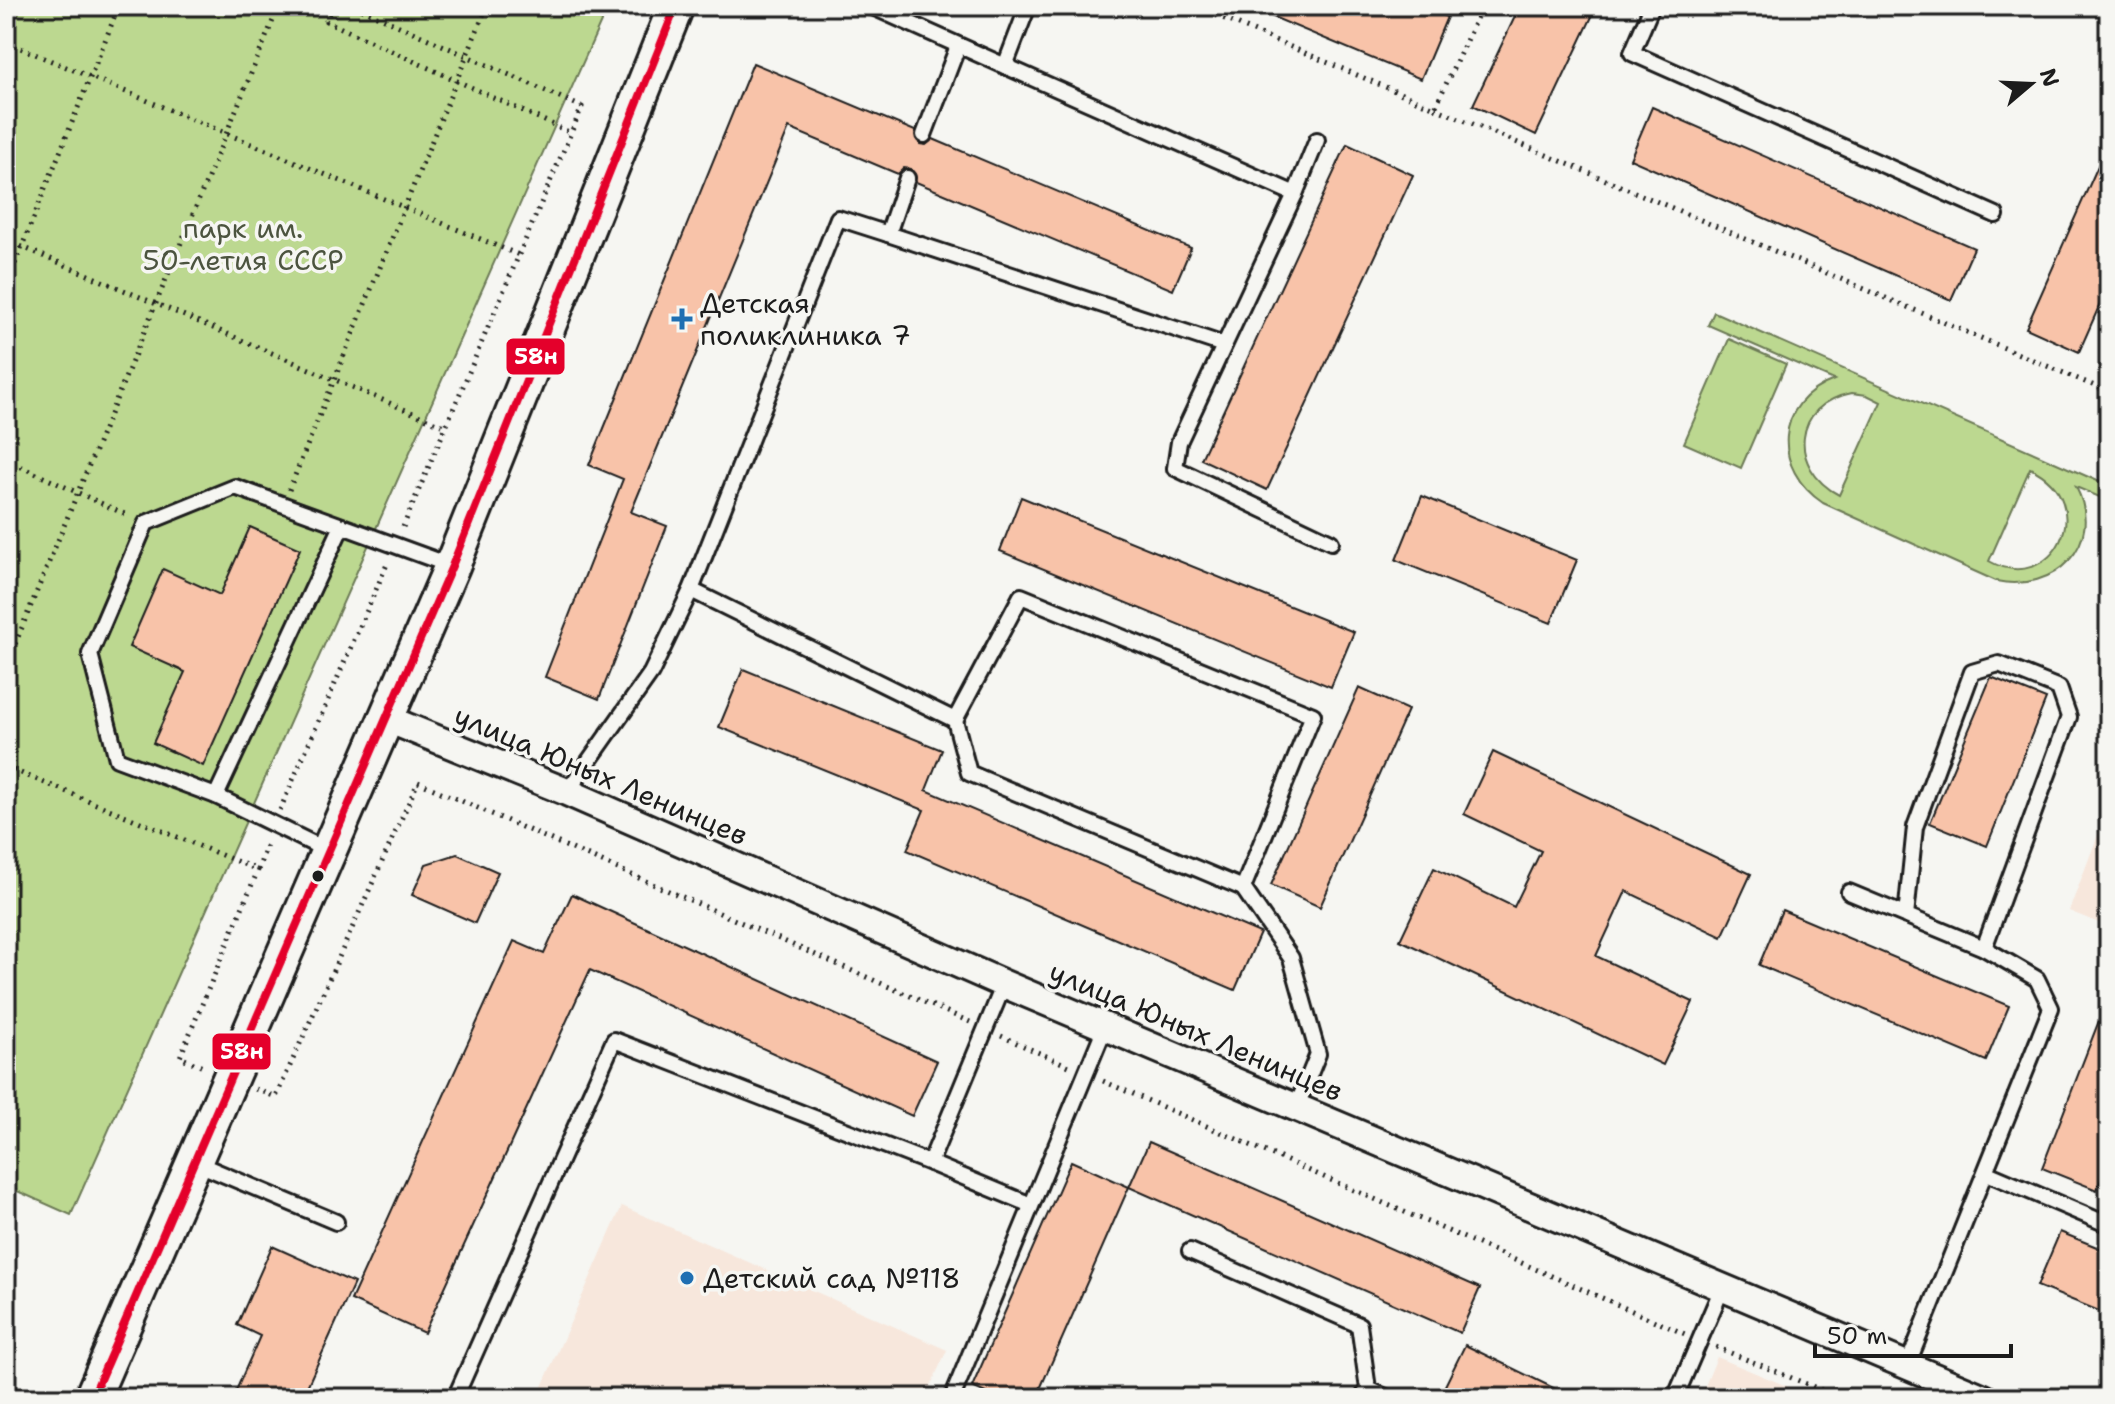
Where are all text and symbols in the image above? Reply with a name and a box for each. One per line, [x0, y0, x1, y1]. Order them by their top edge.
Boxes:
north arrow [1991, 44, 2071, 124]
text: N [2033, 65, 2066, 91]
park label: парк им. 50-летия СССР [143, 209, 343, 279]
place label: Детская поликлиника 7 [700, 284, 911, 354]
marker: Детская поликлиника 7 [671, 308, 693, 330]
line badge: 58н [505, 337, 566, 376]
text: 58н [514, 342, 558, 371]
street label: улица Юных Ленинцев [449, 696, 753, 854]
unlabelled marker [310, 868, 326, 884]
street label: улица Юных Ленинцев [1044, 952, 1348, 1110]
line badge: 58н [211, 1032, 272, 1071]
text: 58н [220, 1037, 264, 1066]
place label: Детский сад №118 [703, 1259, 961, 1297]
marker: Детский сад №118 [678, 1269, 696, 1287]
scale bar [1815, 1308, 2011, 1358]
text: 50 m [1827, 1320, 1887, 1352]

